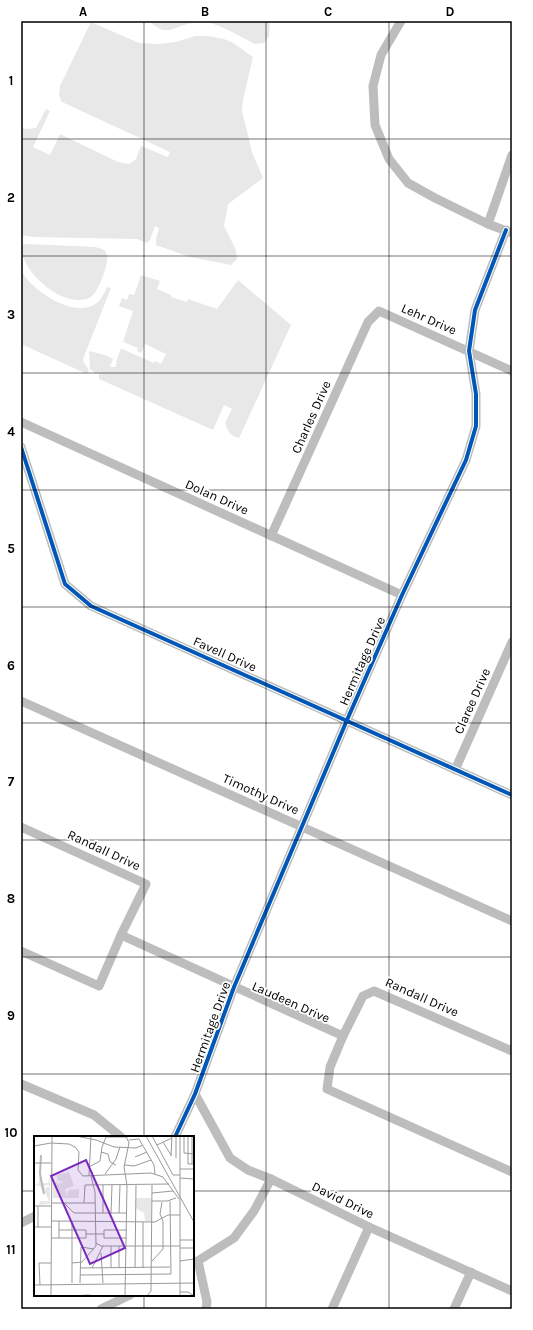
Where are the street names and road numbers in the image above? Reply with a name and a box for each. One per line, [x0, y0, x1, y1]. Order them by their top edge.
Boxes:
street label: Lehr Drive [399, 300, 459, 338]
street label: Charles Drive [288, 378, 334, 456]
street label: Dolan Drive [183, 476, 251, 518]
street label: Hermitage Drive [336, 614, 388, 708]
street label: Favell Drive [191, 633, 259, 675]
street label: Claree Drive [451, 666, 493, 736]
street label: Timothy Drive [221, 770, 302, 818]
street label: Randall Drive [65, 827, 143, 874]
street label: Randall Drive [383, 974, 461, 1020]
street label: Laudeen Drive [250, 978, 332, 1026]
street label: Hermitage Drive [187, 979, 234, 1074]
street label: David Drive [309, 1179, 377, 1222]

